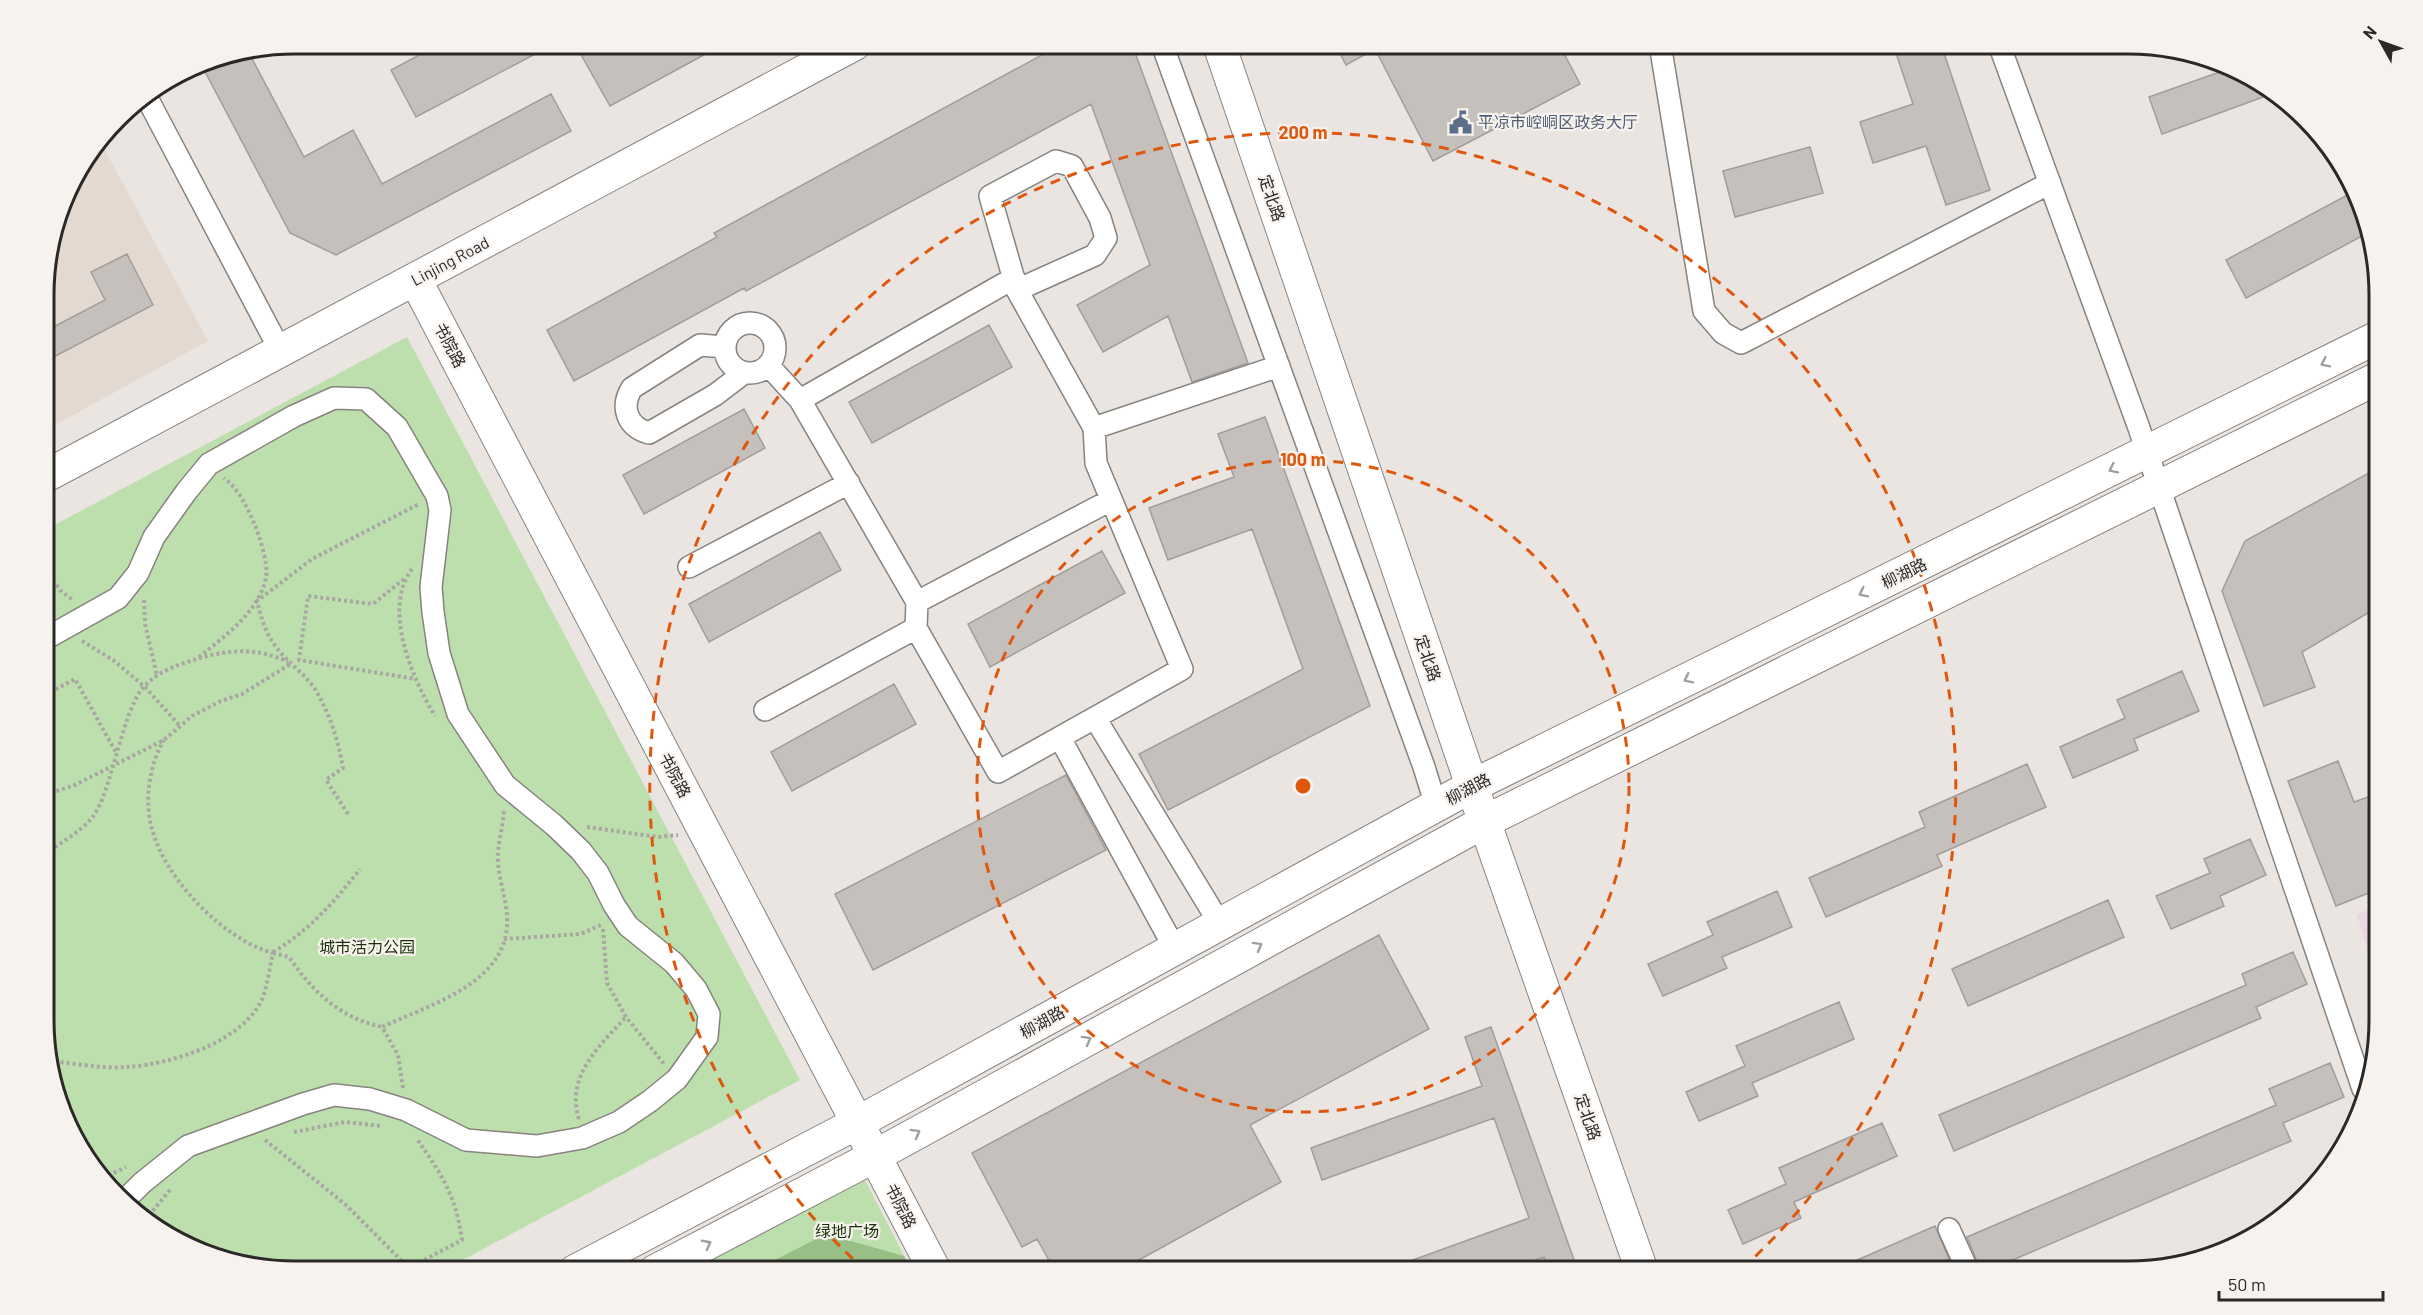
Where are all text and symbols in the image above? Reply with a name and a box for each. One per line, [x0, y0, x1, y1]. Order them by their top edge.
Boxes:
north arrow [2351, 12, 2411, 72]
text: N [2358, 22, 2380, 42]
public building icon: 平凉市崆峒区政务大厅 [1447, 109, 1473, 135]
place label: 平凉市崆峒区政务大厅 [1478, 112, 1638, 131]
text: 200 m [1278, 121, 1328, 143]
street label: 定北路 [1256, 172, 1289, 224]
street label: Linjing Road [408, 232, 492, 289]
street label: 书院路 [431, 319, 470, 370]
one-way arrow [2321, 356, 2332, 368]
text: 100 m [1280, 448, 1326, 470]
one-way arrow [2109, 462, 2119, 473]
street label: 柳湖路 [1878, 553, 1930, 592]
one-way arrow [1858, 585, 1869, 597]
street label: 定北路 [1412, 632, 1445, 684]
one-way arrow [1684, 672, 1695, 684]
street label: 书院路 [656, 749, 695, 800]
street label: 柳湖路 [1442, 769, 1493, 808]
centre of rings [1293, 776, 1313, 796]
park label: 城市活力公园 [319, 937, 415, 956]
one-way arrow [1252, 942, 1262, 953]
street label: 柳湖路 [1016, 1002, 1067, 1042]
one-way arrow [1081, 1035, 1091, 1047]
street label: 定北路 [1572, 1091, 1605, 1143]
one-way arrow [910, 1129, 920, 1140]
street label: 书院路 [882, 1180, 921, 1231]
park label: 绿地广场 [815, 1221, 879, 1240]
one-way arrow [700, 1240, 711, 1251]
scale bar [2219, 1264, 2382, 1302]
text: 50 m [2228, 1273, 2266, 1295]

